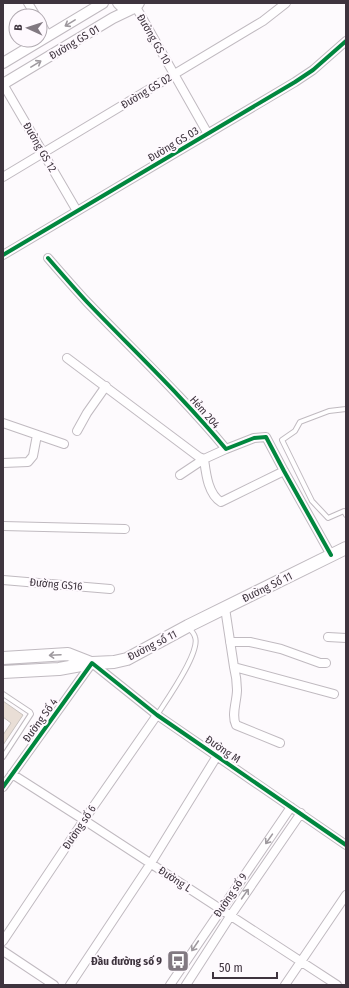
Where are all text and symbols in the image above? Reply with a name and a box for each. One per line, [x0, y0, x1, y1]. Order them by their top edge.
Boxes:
north arrow [8, 8, 48, 48]
street label: Đường GS 10 [134, 12, 173, 67]
one-way arrow [65, 19, 76, 27]
street label: Đường GS 01 [47, 22, 102, 62]
text: B [12, 24, 25, 31]
one-way arrow [30, 59, 42, 67]
street label: Đường GS 02 [119, 71, 174, 112]
street label: Đường GS 12 [20, 120, 59, 175]
street label: Đường GS 03 [146, 124, 201, 165]
street label: Hẻm 204 [187, 393, 223, 432]
street label: Đường Số 11 [240, 570, 294, 605]
street label: Đường GS16 [29, 576, 83, 593]
street label: Đường số 11 [125, 628, 179, 663]
one-way arrow [49, 652, 62, 659]
street label: Đường Số 4 [20, 695, 61, 745]
street label: Đường M [203, 733, 243, 766]
street label: Đường số 6 [60, 802, 99, 852]
one-way arrow [265, 833, 273, 844]
street label: Đường L [156, 864, 194, 895]
street label: Đường số 9 [211, 871, 250, 920]
one-way arrow [241, 889, 249, 900]
one-way arrow [191, 940, 199, 952]
bus stop icon: Đầu đường số 9 [165, 948, 191, 974]
scale bar [213, 954, 277, 980]
place label: Đầu đường số 9 [91, 955, 162, 968]
text: 50 m [219, 961, 243, 975]

